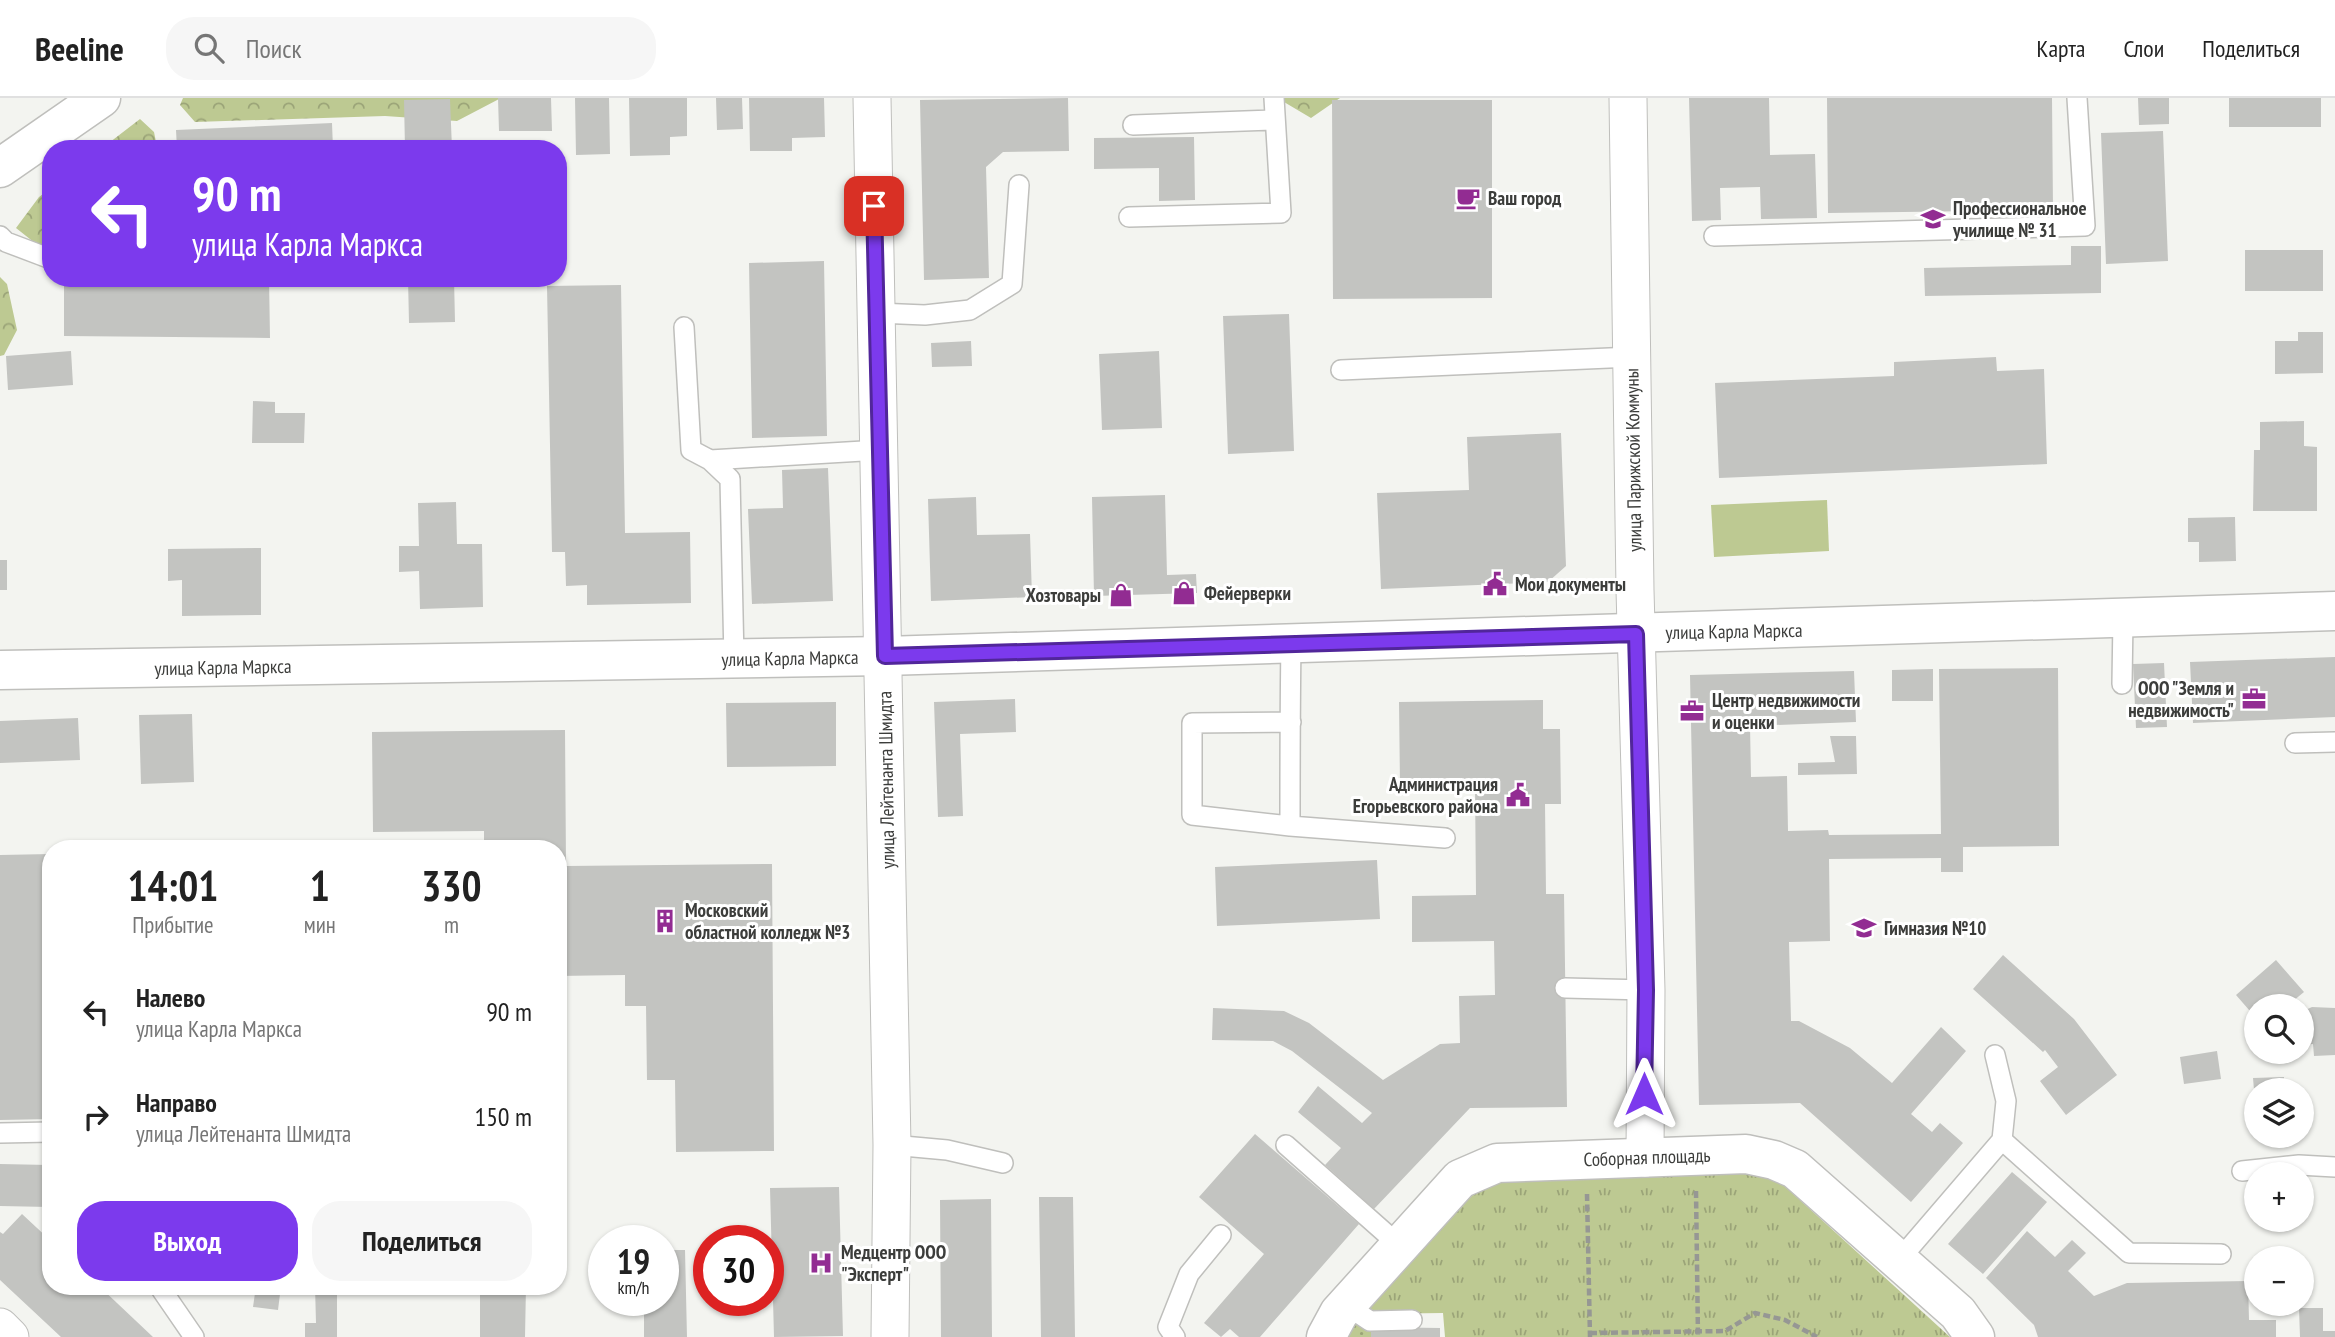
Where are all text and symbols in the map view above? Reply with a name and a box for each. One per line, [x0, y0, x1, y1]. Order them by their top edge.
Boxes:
search box [166, 17, 656, 80]
text: Beeline [35, 27, 124, 70]
icon: search [190, 29, 228, 67]
text: Поиск [246, 32, 301, 65]
text: Карта [2037, 33, 2085, 64]
text: Слои [2123, 33, 2164, 64]
text: Поделиться [2202, 33, 2300, 64]
text: 90 m [192, 161, 281, 225]
icon: left [77, 168, 168, 259]
pin [844, 176, 904, 236]
cafe icon: Ваш город [1454, 184, 1482, 212]
place label: Ваш город [1488, 186, 1561, 210]
icon: arrive [855, 187, 893, 225]
place label: Профессиональное училище № 31 [1952, 196, 2087, 242]
school or university icon: Профессиональное училище № 31 [1919, 205, 1947, 233]
text: улица Карла Маркса [192, 223, 423, 265]
street label: улица Парижской Коммуны [1619, 368, 1647, 552]
public building icon: Мои документы [1481, 570, 1509, 598]
place label: Мои документы [1515, 572, 1626, 596]
shop icon: Фейерверки [1170, 579, 1198, 607]
shop icon: Хозтовары [1107, 581, 1135, 609]
place label: Фейерверки [1204, 581, 1291, 605]
place label: Хозтовары [1026, 583, 1101, 607]
street label: улица Карла Маркса [1665, 618, 1803, 644]
street label: улица Карла Маркса [721, 645, 859, 671]
street label: улица Карла Маркса [154, 654, 292, 680]
place label: ООО "Земля и недвижимость" [2128, 676, 2234, 722]
office icon: ООО "Земля и недвижимость" [2240, 685, 2268, 713]
place label: Центр недвижимости и оценки [1712, 688, 1860, 734]
street label: улица Лейтенанта Шмидта [872, 691, 900, 869]
office icon: Центр недвижимости и оценки [1678, 697, 1706, 725]
place label: Администрация Егорьевского района [1353, 772, 1498, 818]
public building icon: Администрация Егорьевского района [1504, 781, 1532, 809]
text: 14:01 [127, 858, 218, 913]
text: 1 [310, 858, 330, 913]
text: 330 [421, 858, 482, 913]
place label: Московский областной колледж №3 [685, 898, 850, 944]
building icon: Московский областной колледж №3 [651, 907, 679, 935]
text: Прибытие [132, 910, 214, 939]
text: мин [304, 910, 336, 939]
text: m [444, 910, 459, 939]
school or university icon: Гимназия №10 [1850, 914, 1878, 942]
place label: Гимназия №10 [1884, 916, 1986, 940]
text: Налево [136, 981, 205, 1014]
icon: left [77, 993, 115, 1031]
map controls [2244, 994, 2314, 1316]
button: search [2244, 994, 2314, 1064]
text: 90 m [486, 995, 532, 1028]
text: улица Карла Маркса [136, 1014, 302, 1043]
position arrow [1607, 1057, 1681, 1131]
button: layers [2244, 1078, 2314, 1148]
text: Направо [136, 1086, 217, 1119]
icon: right [77, 1098, 115, 1136]
text: 150 m [474, 1100, 532, 1133]
text: улица Лейтенанта Шмидта [136, 1119, 351, 1148]
street label: Соборная площадь [1583, 1143, 1711, 1171]
button: + [2244, 1162, 2314, 1232]
button: Выход [77, 1201, 298, 1281]
button: Поделиться [312, 1201, 532, 1281]
speed limit sign: 30 [693, 1225, 784, 1316]
text: 19 [617, 1238, 650, 1284]
place label: Медцентр ООО "Эксперт" [841, 1240, 946, 1286]
button: − [2244, 1246, 2314, 1316]
hospital icon: Медцентр ООО "Эксперт" [807, 1249, 835, 1277]
text: km/h [618, 1276, 649, 1299]

